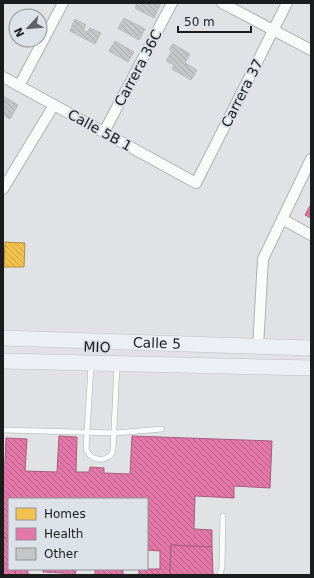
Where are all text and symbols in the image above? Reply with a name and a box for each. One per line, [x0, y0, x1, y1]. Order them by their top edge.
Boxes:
north arrow [8, 8, 48, 48]
scale bar [178, 8, 251, 34]
text: 50 m [184, 15, 215, 29]
text: N [12, 25, 27, 39]
street label: Carrera 36C [111, 27, 165, 109]
street label: Carrera 37 [218, 56, 266, 130]
street label: Calle 5B 1 [65, 106, 135, 154]
street label: Calle 5 [133, 334, 181, 352]
street label: MIO [83, 339, 111, 355]
legend [8, 498, 148, 570]
text: Homes [44, 507, 86, 521]
text: Health [44, 527, 83, 541]
text: Other [44, 547, 78, 561]

